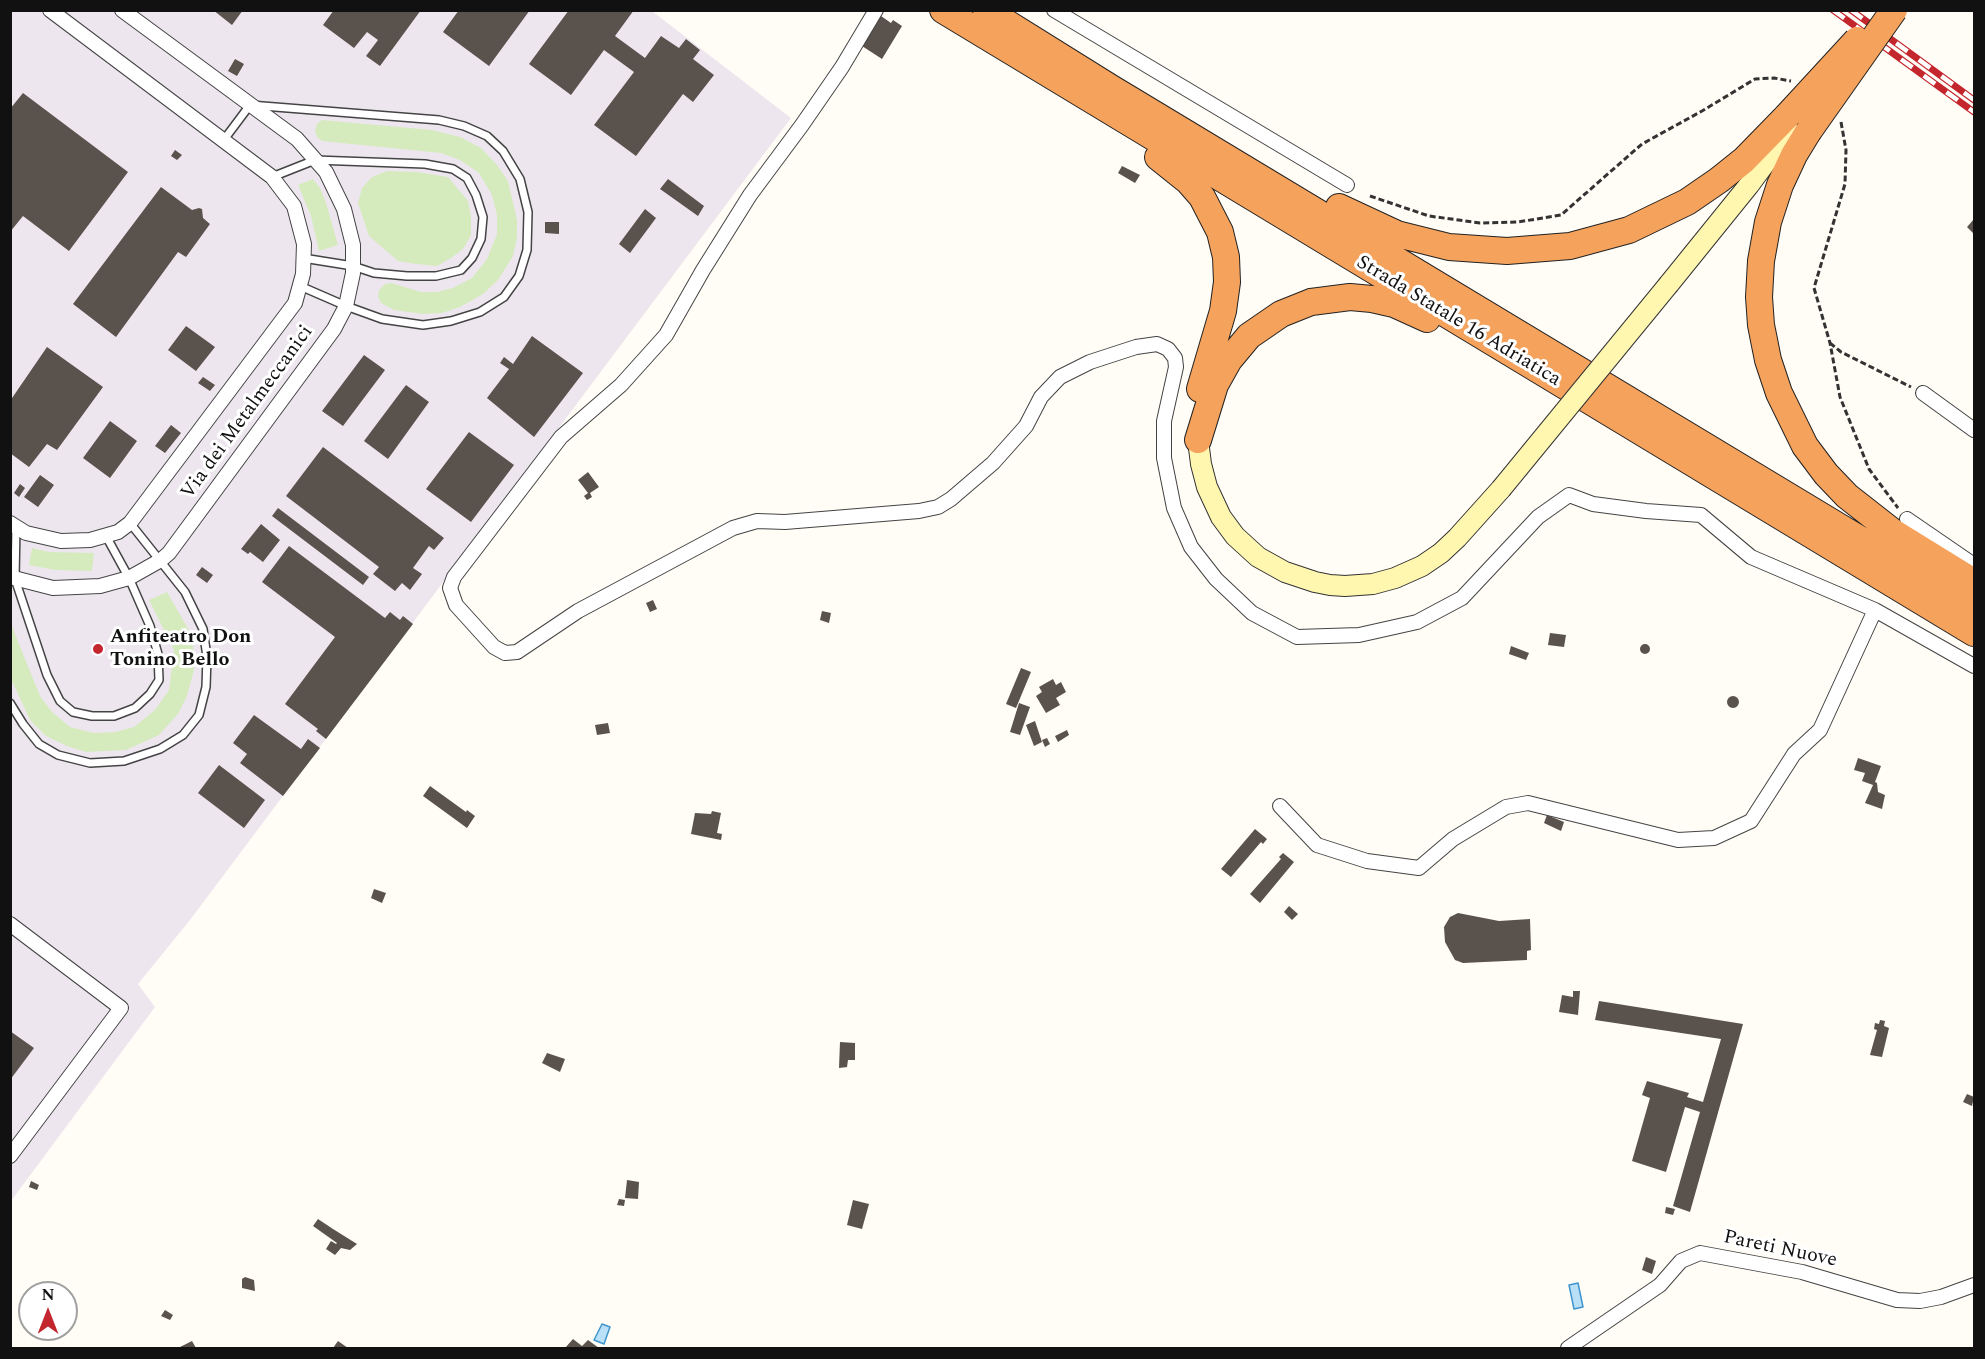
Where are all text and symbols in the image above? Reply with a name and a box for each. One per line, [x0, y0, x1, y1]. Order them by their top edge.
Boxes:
street label: Strada Statale 16 Adriatica [1351, 251, 1565, 393]
street label: Via dei Metalmeccanici [177, 321, 319, 505]
place label: Anfiteatro Don Tonino Bello [110, 626, 251, 673]
marker: Anfiteatro Don Tonino Bello [91, 642, 105, 656]
street label: Pareti Nuove [1721, 1226, 1839, 1274]
north arrow [18, 1281, 78, 1341]
text: N [41, 1283, 55, 1307]

